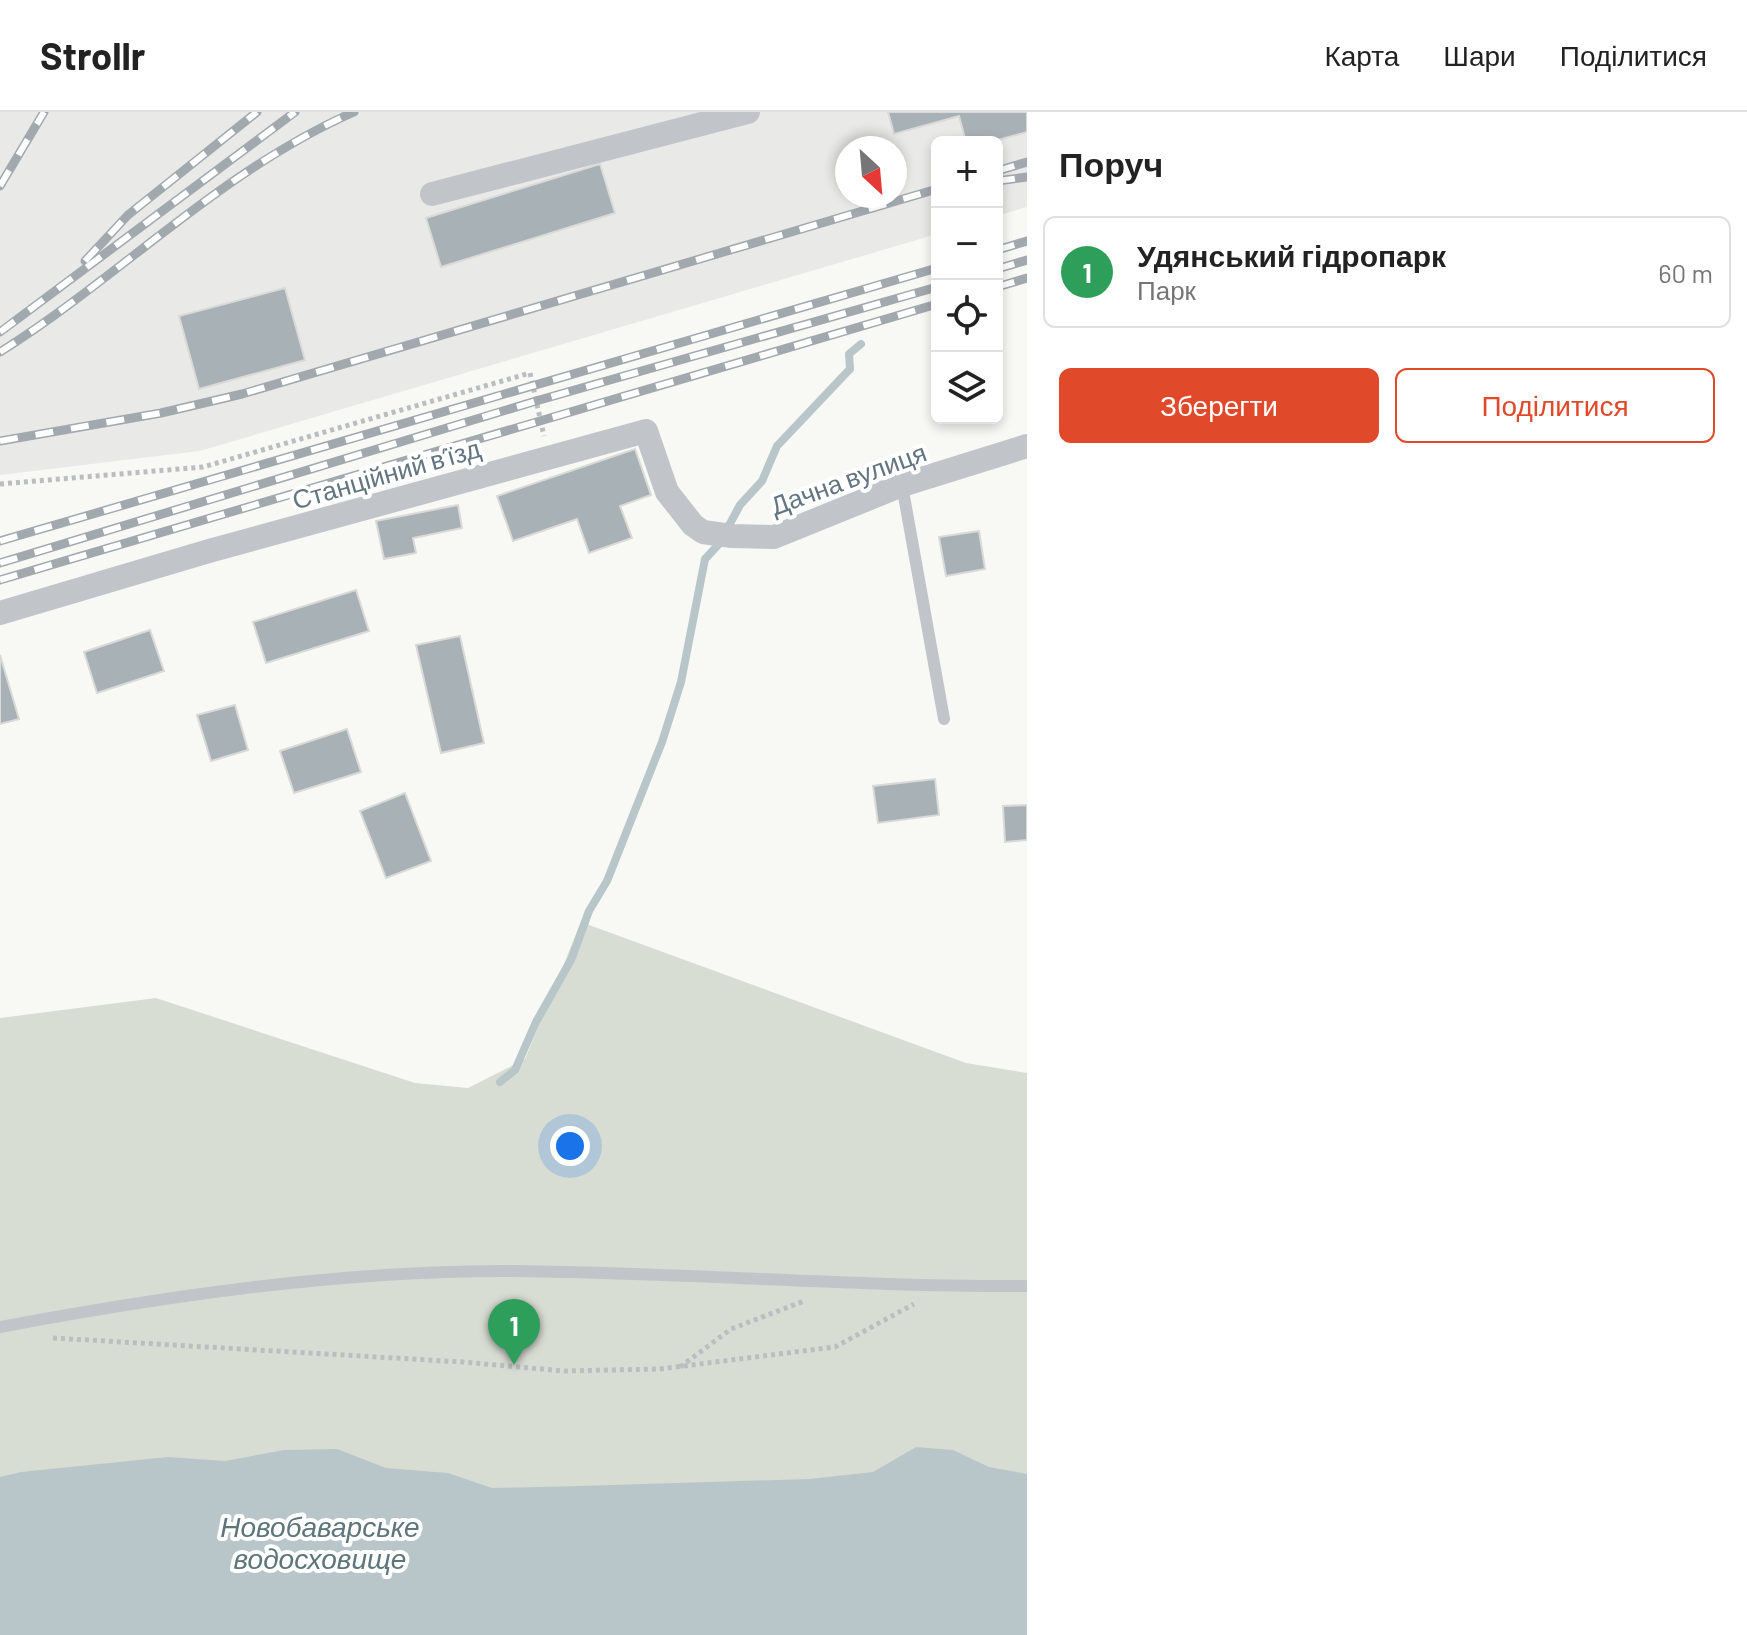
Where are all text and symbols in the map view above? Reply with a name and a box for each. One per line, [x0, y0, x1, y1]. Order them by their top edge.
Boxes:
text: Strollr [40, 32, 145, 78]
text: Карта [1324, 38, 1399, 72]
text: Шари [1443, 38, 1516, 72]
text: Поділитися [1560, 38, 1707, 72]
north arrow [835, 136, 907, 208]
map controls [931, 136, 1003, 424]
button: + [931, 136, 1003, 208]
text: Поруч [1059, 143, 1163, 184]
button: − [931, 208, 1003, 280]
text: Удянський гідропарк [1137, 237, 1446, 273]
text: 1 [1082, 257, 1092, 288]
text: 60 m [1658, 257, 1713, 288]
text: Парк [1137, 274, 1196, 305]
button: locate [931, 280, 1003, 352]
button: layers [931, 352, 1003, 424]
button: Зберегти [1059, 368, 1379, 443]
button: Поділитися [1395, 368, 1715, 443]
street label: Станційний в’їзд [288, 431, 484, 515]
street label: Дачна вулиця [766, 435, 930, 521]
your location [550, 1126, 590, 1166]
pin: 1 [488, 1299, 540, 1365]
water label: Новобаварське водосховище [220, 1509, 420, 1575]

